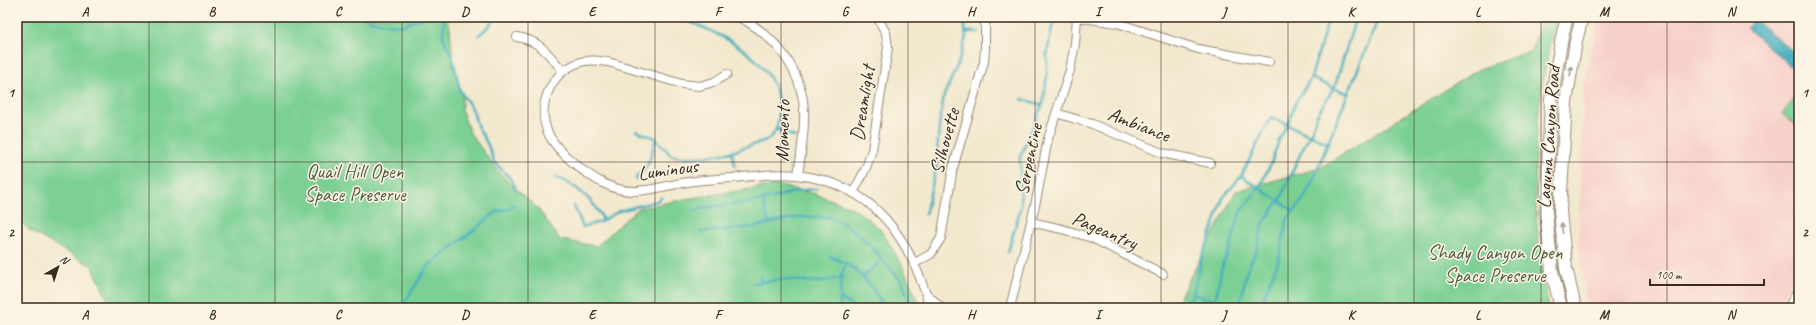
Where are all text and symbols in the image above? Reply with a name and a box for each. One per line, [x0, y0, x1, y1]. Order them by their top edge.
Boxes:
text: A [82, 4, 90, 20]
text: B [209, 4, 217, 20]
text: C [335, 4, 343, 20]
text: D [461, 4, 470, 20]
text: E [589, 4, 598, 20]
text: F [715, 4, 724, 20]
text: G [842, 4, 850, 20]
text: H [967, 4, 977, 20]
text: I [1095, 4, 1104, 20]
text: J [1221, 4, 1228, 20]
text: K [1348, 4, 1358, 20]
text: L [1475, 4, 1482, 20]
text: M [1599, 4, 1610, 20]
text: N [1727, 4, 1738, 20]
street label: Dreamlight [844, 60, 881, 142]
street label: Laguna Canyon Road [1531, 62, 1566, 209]
one-way arrow [1568, 65, 1574, 77]
text: 1 [8, 85, 16, 101]
text: 1 [1802, 85, 1810, 101]
street label: Momento [769, 99, 796, 162]
street label: Ambiance [1104, 101, 1175, 148]
street label: Silhouette [924, 104, 966, 177]
street label: Serpentine [1009, 120, 1049, 197]
street label: Luminous [636, 153, 702, 186]
park label: Quail Hill Open Space Preserve [305, 159, 407, 207]
street label: Pageantry [1068, 206, 1142, 256]
one-way arrow [1559, 222, 1565, 234]
text: 2 [8, 225, 15, 241]
text: 2 [1802, 225, 1809, 241]
park label: Shady Canyon Open Space Preserve [1427, 240, 1564, 288]
north arrow [38, 247, 78, 287]
text: N [57, 252, 73, 268]
scale bar [1650, 261, 1764, 287]
text: 100 m [1656, 267, 1683, 283]
text: A [82, 307, 90, 323]
text: B [209, 307, 217, 323]
text: C [335, 307, 343, 323]
text: D [461, 307, 470, 323]
text: E [589, 307, 598, 323]
text: F [715, 307, 724, 323]
text: G [842, 307, 850, 323]
text: H [967, 307, 977, 323]
text: I [1095, 307, 1104, 323]
text: J [1221, 307, 1228, 323]
text: K [1348, 307, 1358, 323]
text: L [1475, 307, 1482, 323]
text: M [1599, 307, 1610, 323]
text: N [1727, 307, 1738, 323]

